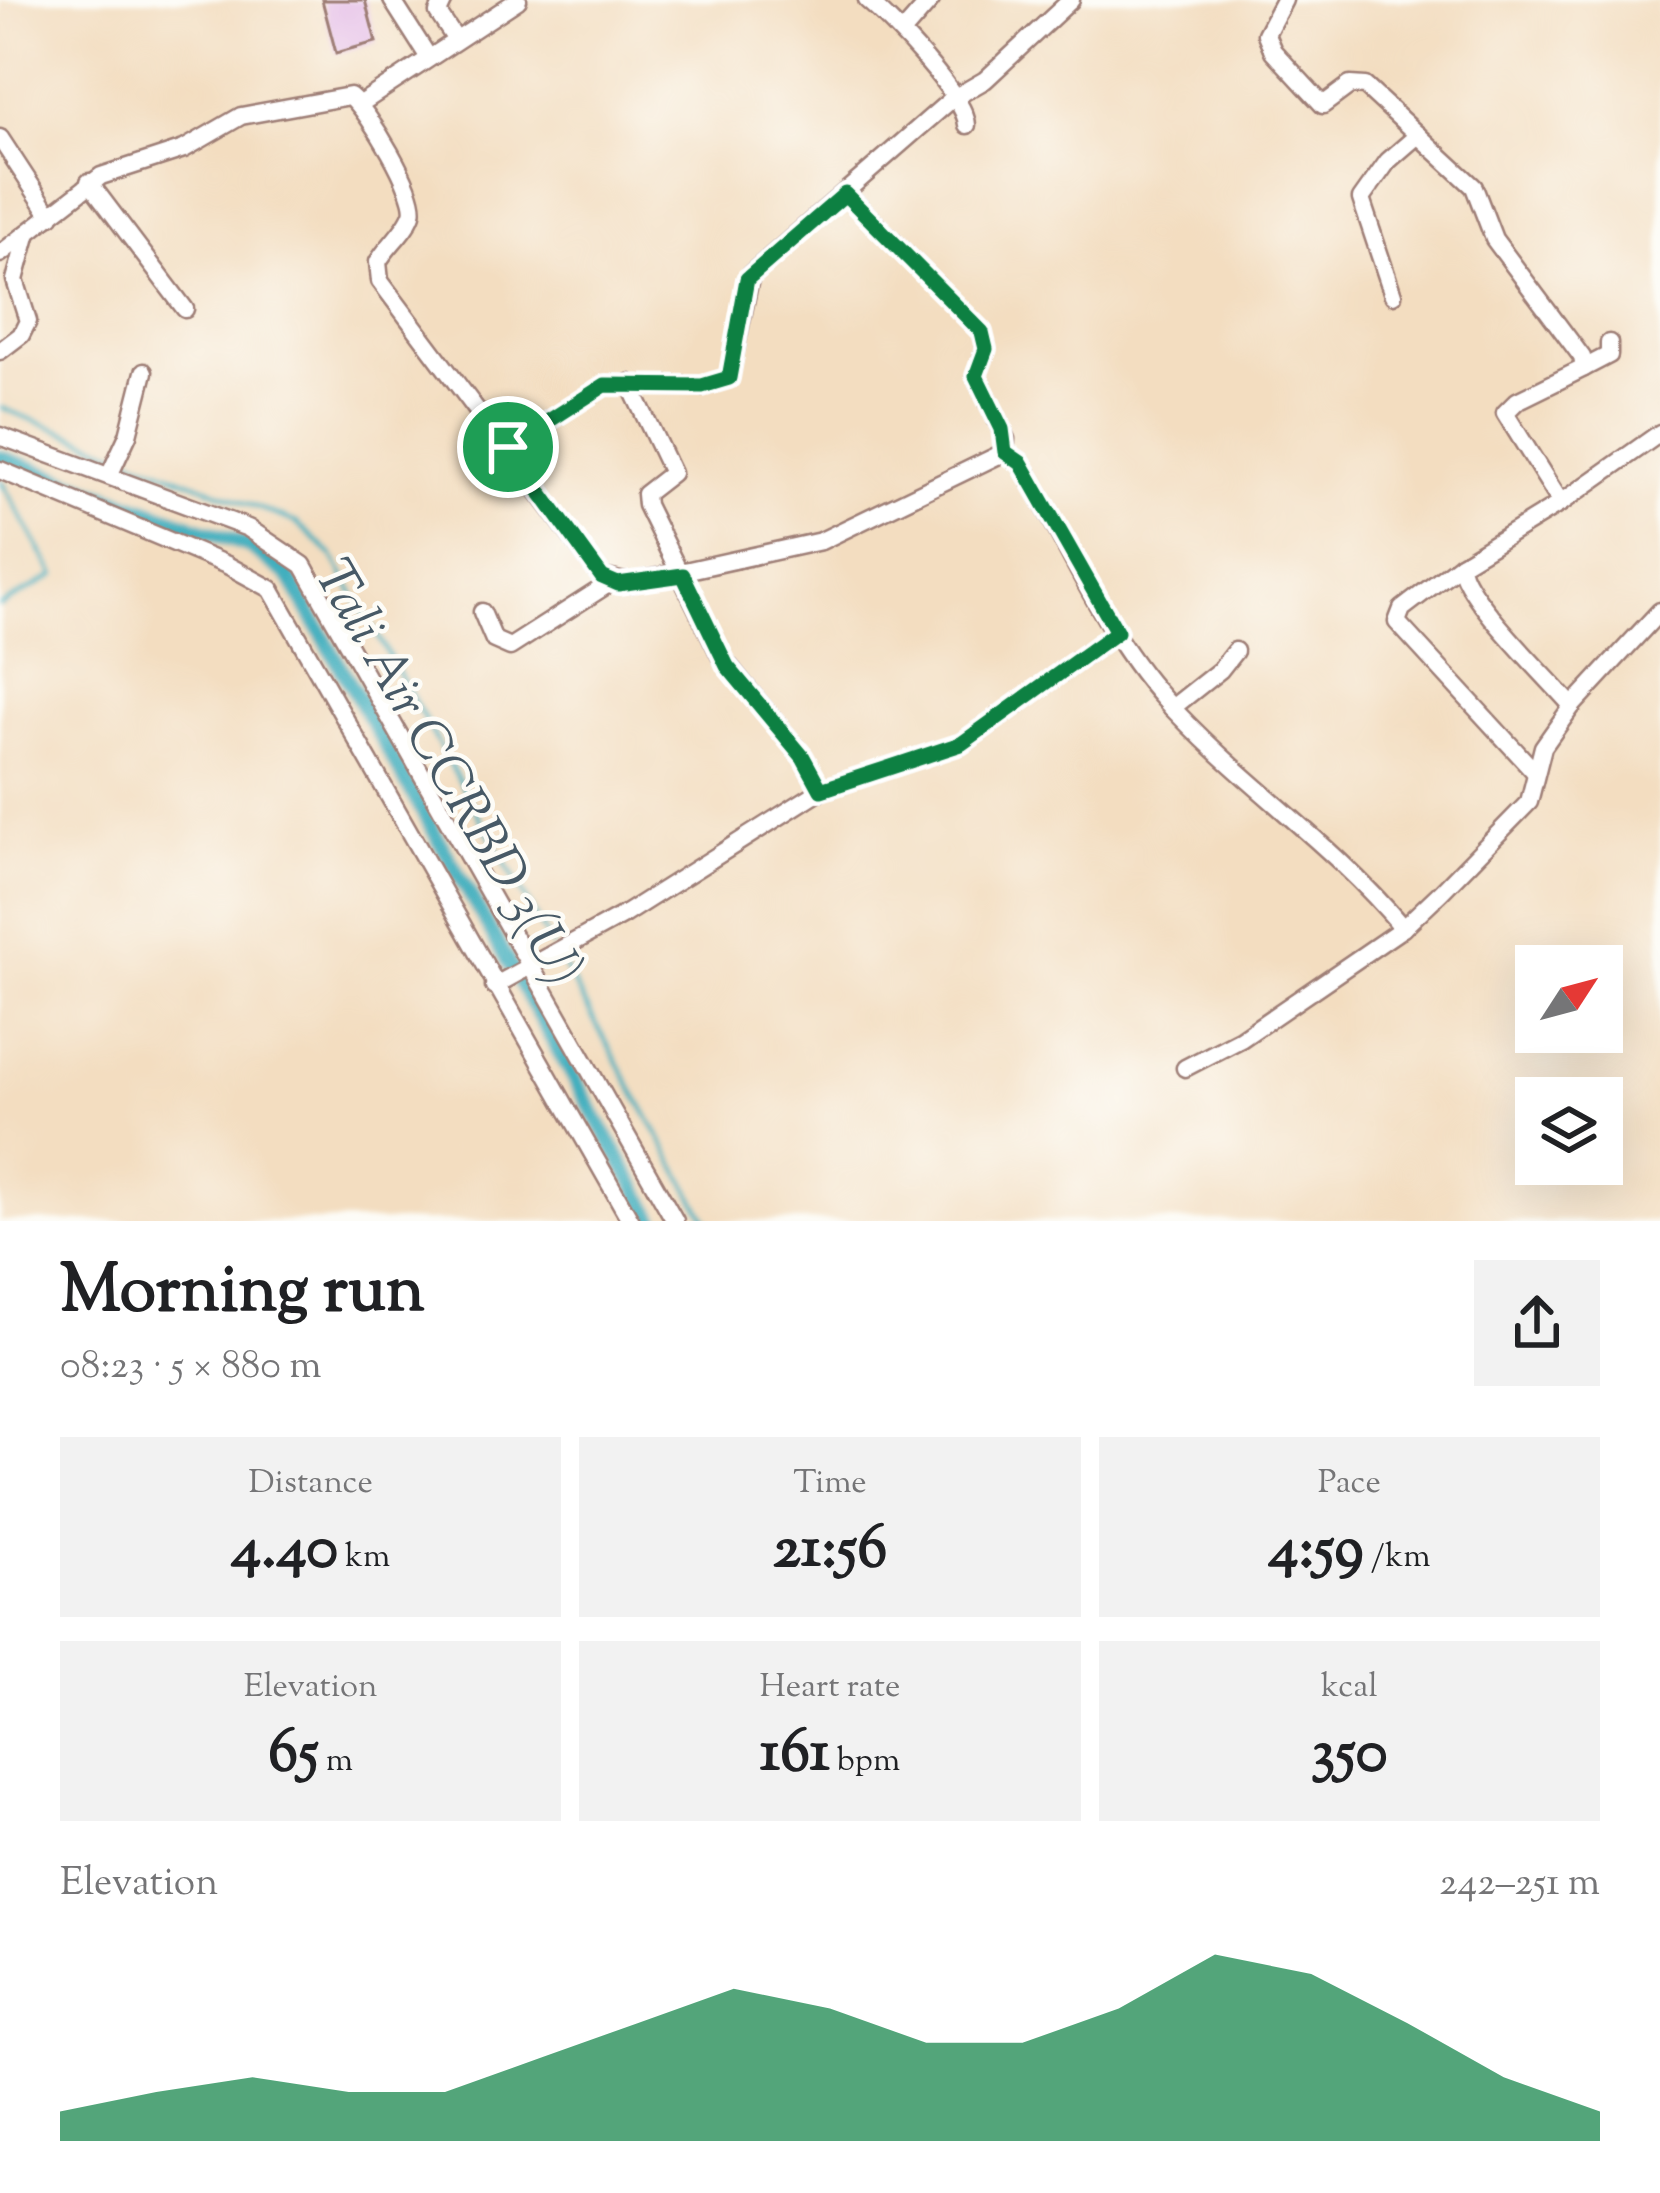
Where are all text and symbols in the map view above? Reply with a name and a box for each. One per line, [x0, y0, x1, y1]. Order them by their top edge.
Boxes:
pin [457, 396, 559, 498]
icon: arrive [475, 414, 541, 480]
water label: Tali Air CCRBD 3(U) [291, 546, 599, 1002]
north arrow [1515, 945, 1623, 1053]
map controls [1515, 945, 1623, 1185]
button: layers [1515, 1077, 1623, 1185]
text: Morning run [60, 1247, 425, 1342]
button: share [1474, 1260, 1600, 1386]
text: 08:23 · 5 × 880 m [60, 1340, 321, 1396]
text: Distance [248, 1460, 373, 1508]
text: Time [793, 1460, 867, 1508]
text: Pace [1318, 1460, 1381, 1508]
text: 4.40 [231, 1508, 338, 1595]
text: 21:56 [773, 1508, 887, 1595]
text: 4:59 [1268, 1508, 1364, 1595]
text: km [338, 1534, 390, 1582]
text: /km [1364, 1534, 1430, 1582]
text: Elevation [244, 1664, 378, 1712]
text: Heart rate [760, 1664, 900, 1712]
text: kcal [1321, 1664, 1378, 1712]
text: 65 [268, 1712, 319, 1799]
text: 161 [760, 1712, 830, 1799]
text: 350 [1311, 1712, 1388, 1799]
text: m [319, 1738, 353, 1786]
text: bpm [830, 1738, 900, 1786]
text: Elevation [60, 1857, 218, 1913]
text: 242–251 m [1439, 1857, 1600, 1913]

